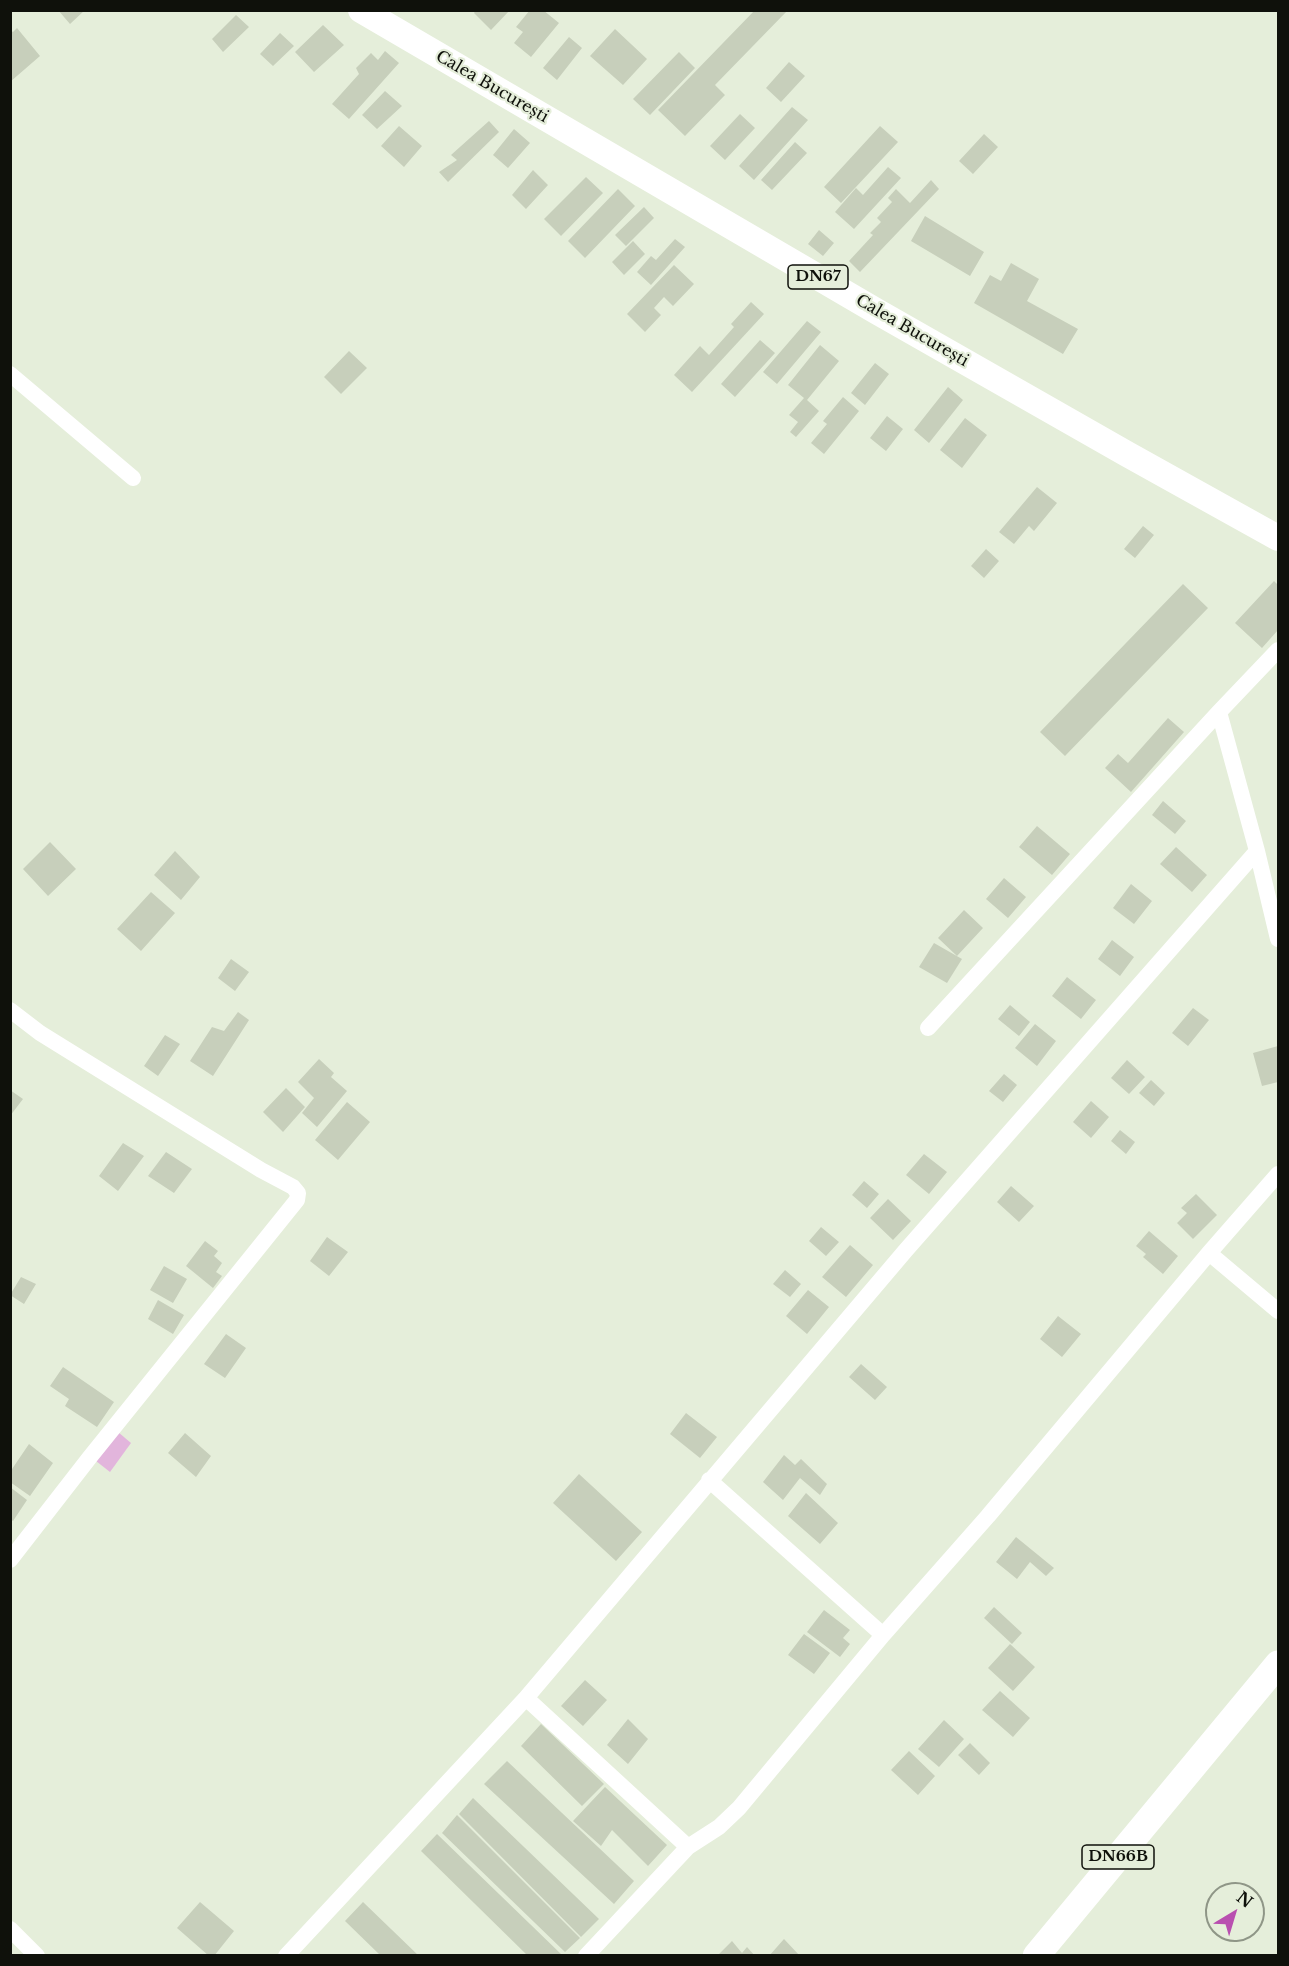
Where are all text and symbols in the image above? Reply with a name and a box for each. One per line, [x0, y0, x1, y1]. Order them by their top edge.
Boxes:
street label: Calea București [432, 47, 552, 127]
road number: DN67 [788, 265, 848, 289]
street label: Calea București [852, 291, 972, 371]
road number: DN66B [1082, 1845, 1154, 1869]
north arrow [1205, 1882, 1265, 1942]
text: N [1233, 1887, 1257, 1912]

